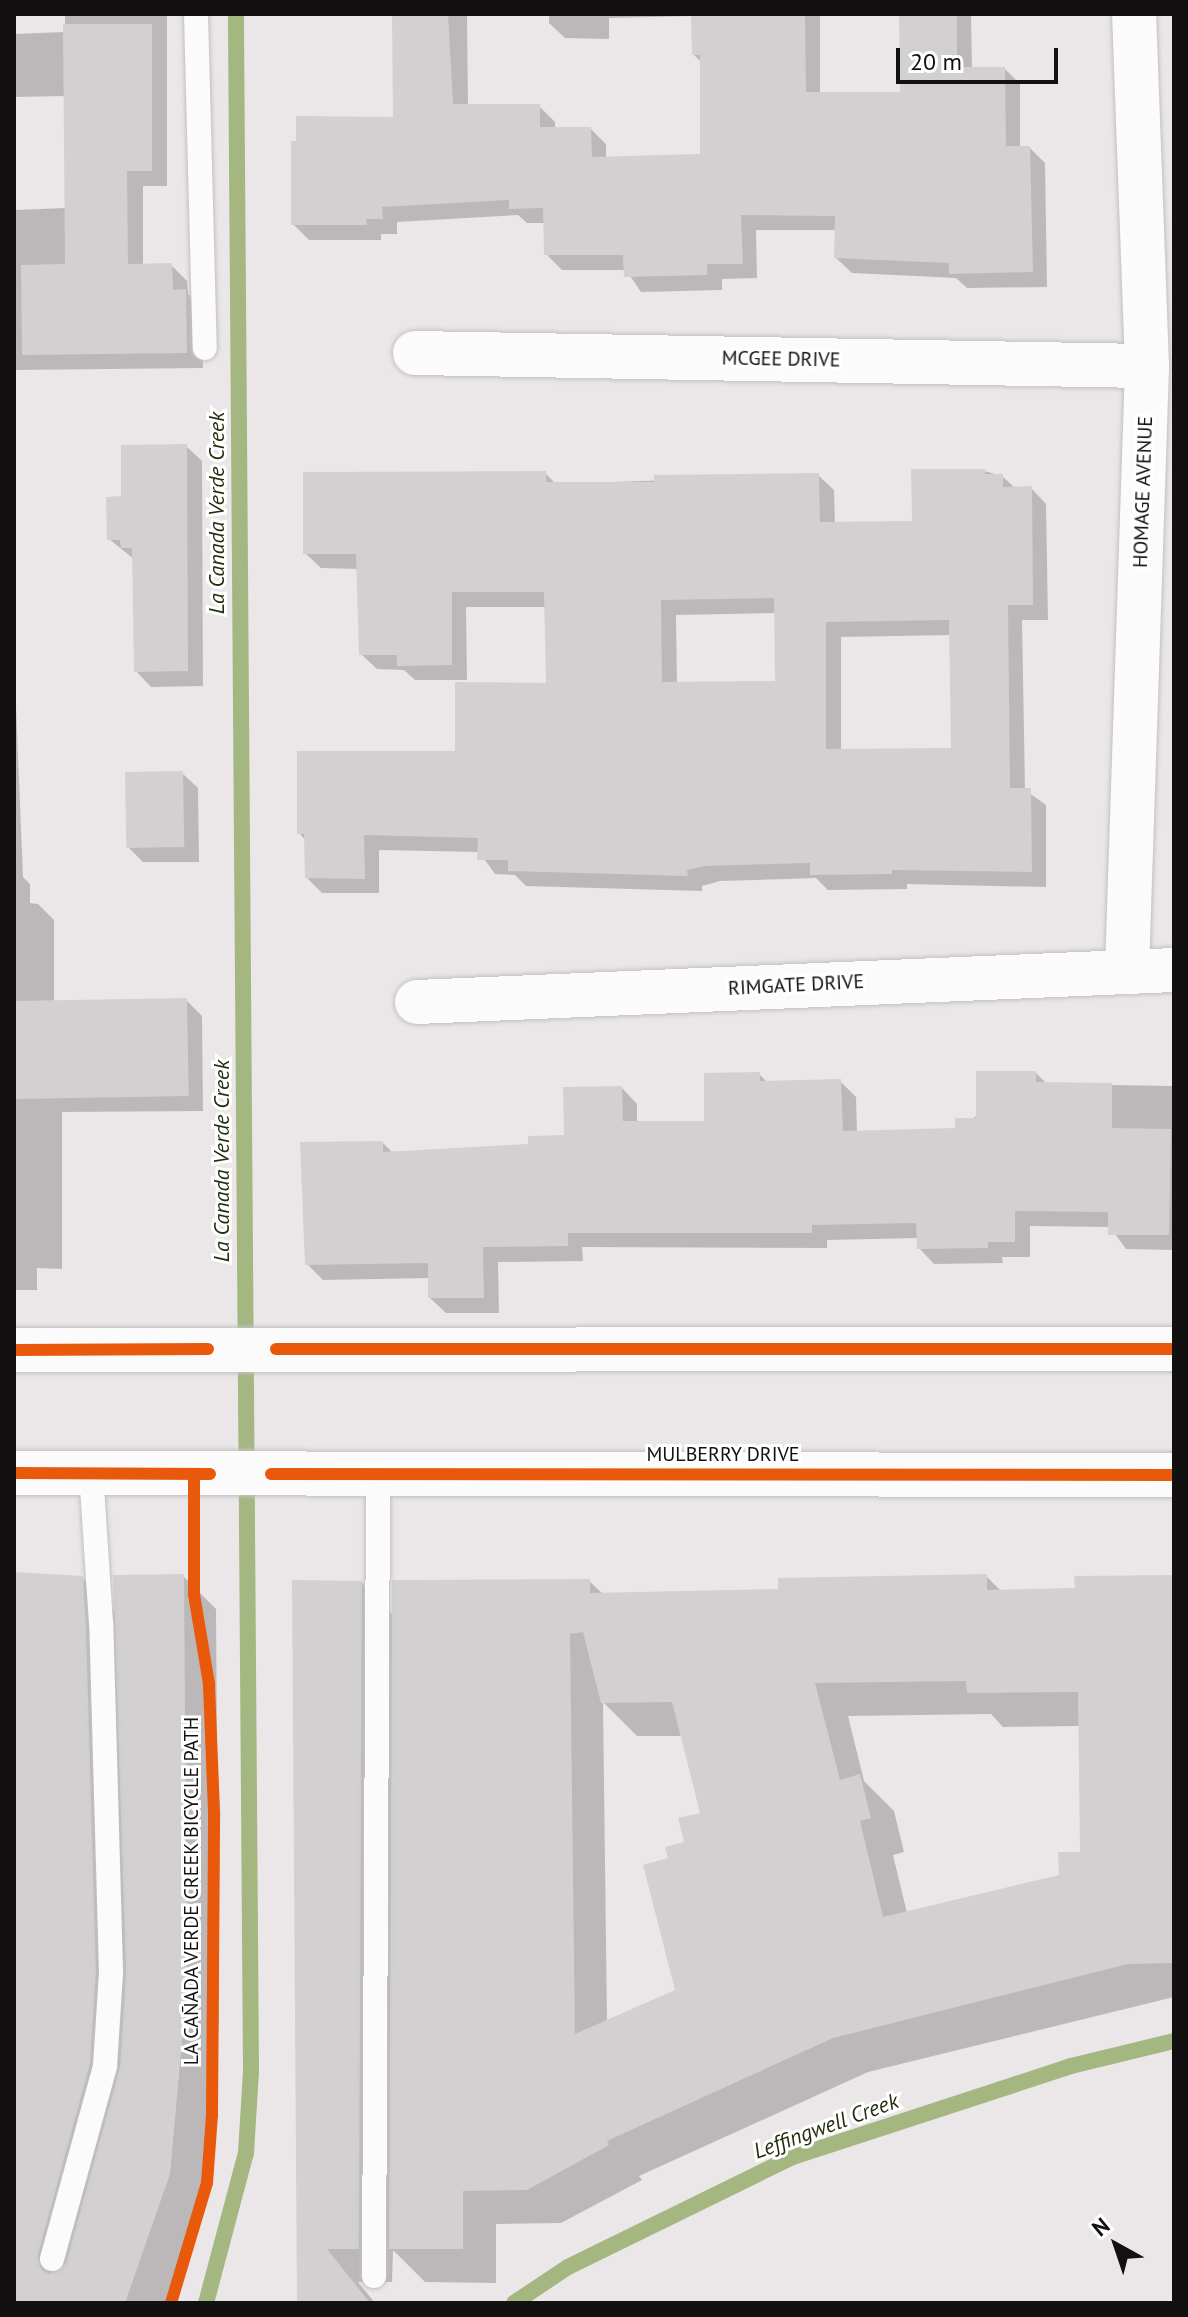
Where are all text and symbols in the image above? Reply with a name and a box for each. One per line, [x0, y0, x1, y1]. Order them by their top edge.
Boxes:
scale bar [900, 32, 1062, 82]
text: 20 m [910, 46, 962, 77]
street label: MCGEE DRIVE [721, 346, 841, 372]
water label: La Canada Verde Creek [204, 411, 230, 615]
street label: HOMAGE AVENUE [1128, 415, 1158, 569]
street label: RIMGATE DRIVE [727, 969, 865, 1001]
water label: La Canada Verde Creek [209, 1059, 235, 1263]
street label: MULBERRY DRIVE [646, 1442, 800, 1466]
street label: LA CAÑADA VERDE CREEK BICYCLE PATH [179, 1715, 203, 2067]
water label: Leffingwell Creek [750, 2088, 902, 2164]
north arrow [1076, 2205, 1156, 2285]
text: N [1086, 2211, 1115, 2242]

